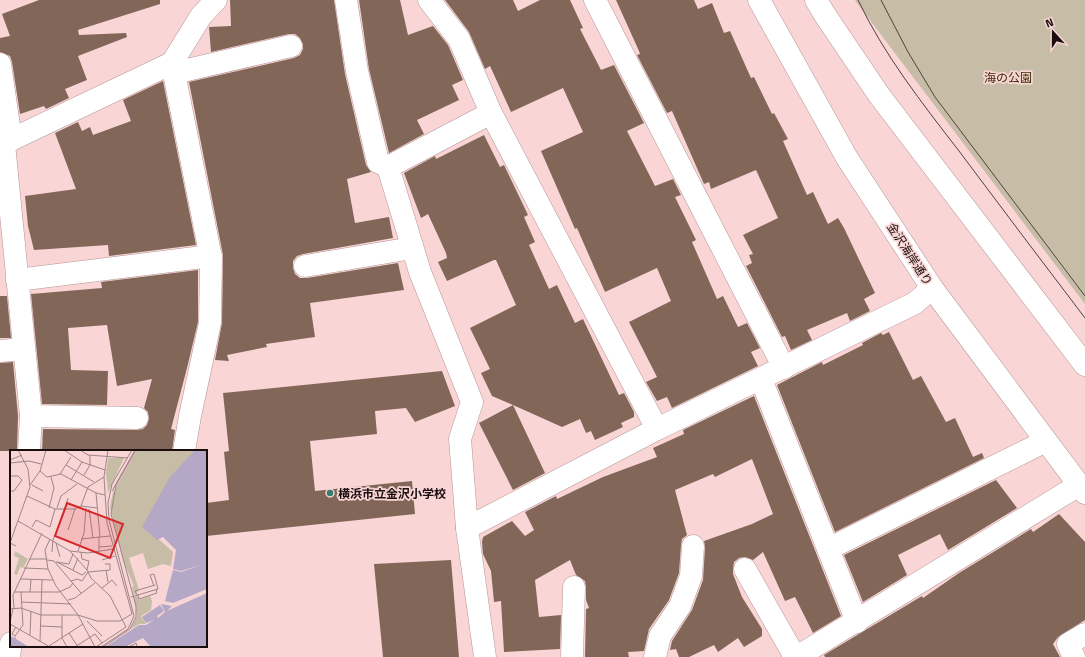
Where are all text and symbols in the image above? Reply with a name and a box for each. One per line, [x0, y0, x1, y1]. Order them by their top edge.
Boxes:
north arrow [1033, 12, 1073, 52]
text: N [1043, 14, 1056, 31]
park label: 海の公園 [984, 68, 1032, 87]
street label: 金沢海岸通り [882, 219, 938, 289]
inset map [10, 450, 207, 647]
place label: 横浜市立金沢小学校 [338, 484, 446, 503]
marker: 横浜市立金沢小学校 [325, 488, 335, 498]

